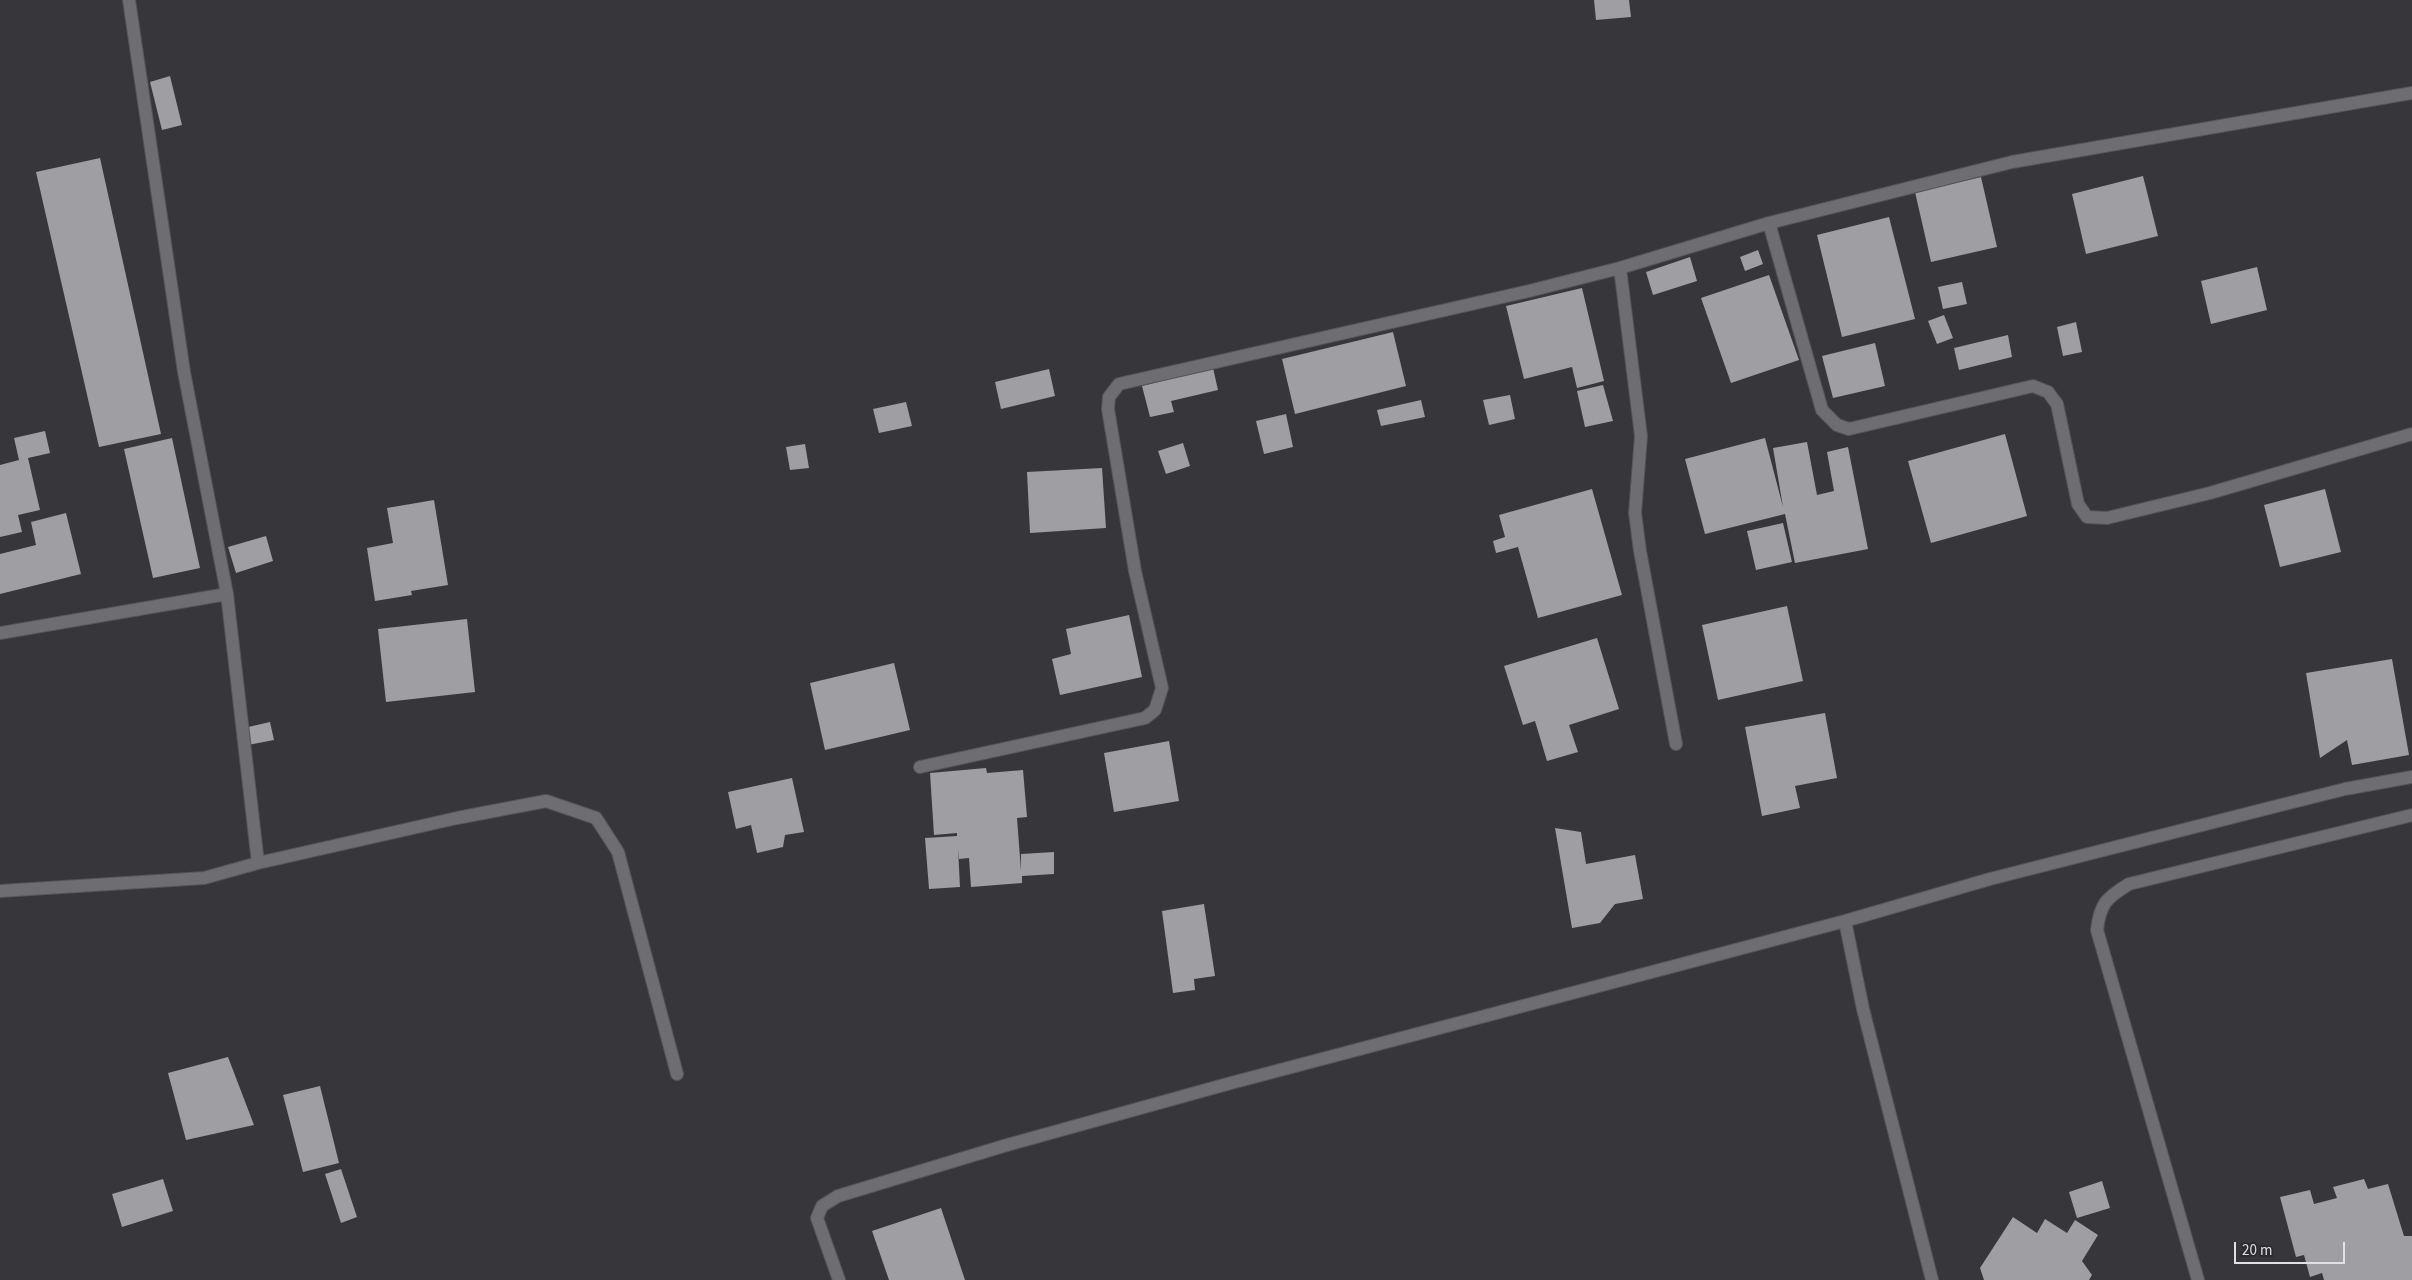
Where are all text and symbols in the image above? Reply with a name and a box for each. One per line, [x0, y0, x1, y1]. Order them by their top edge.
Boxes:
scale bar [2237, 1232, 2348, 1264]
text: 20 m [2242, 1240, 2272, 1261]

